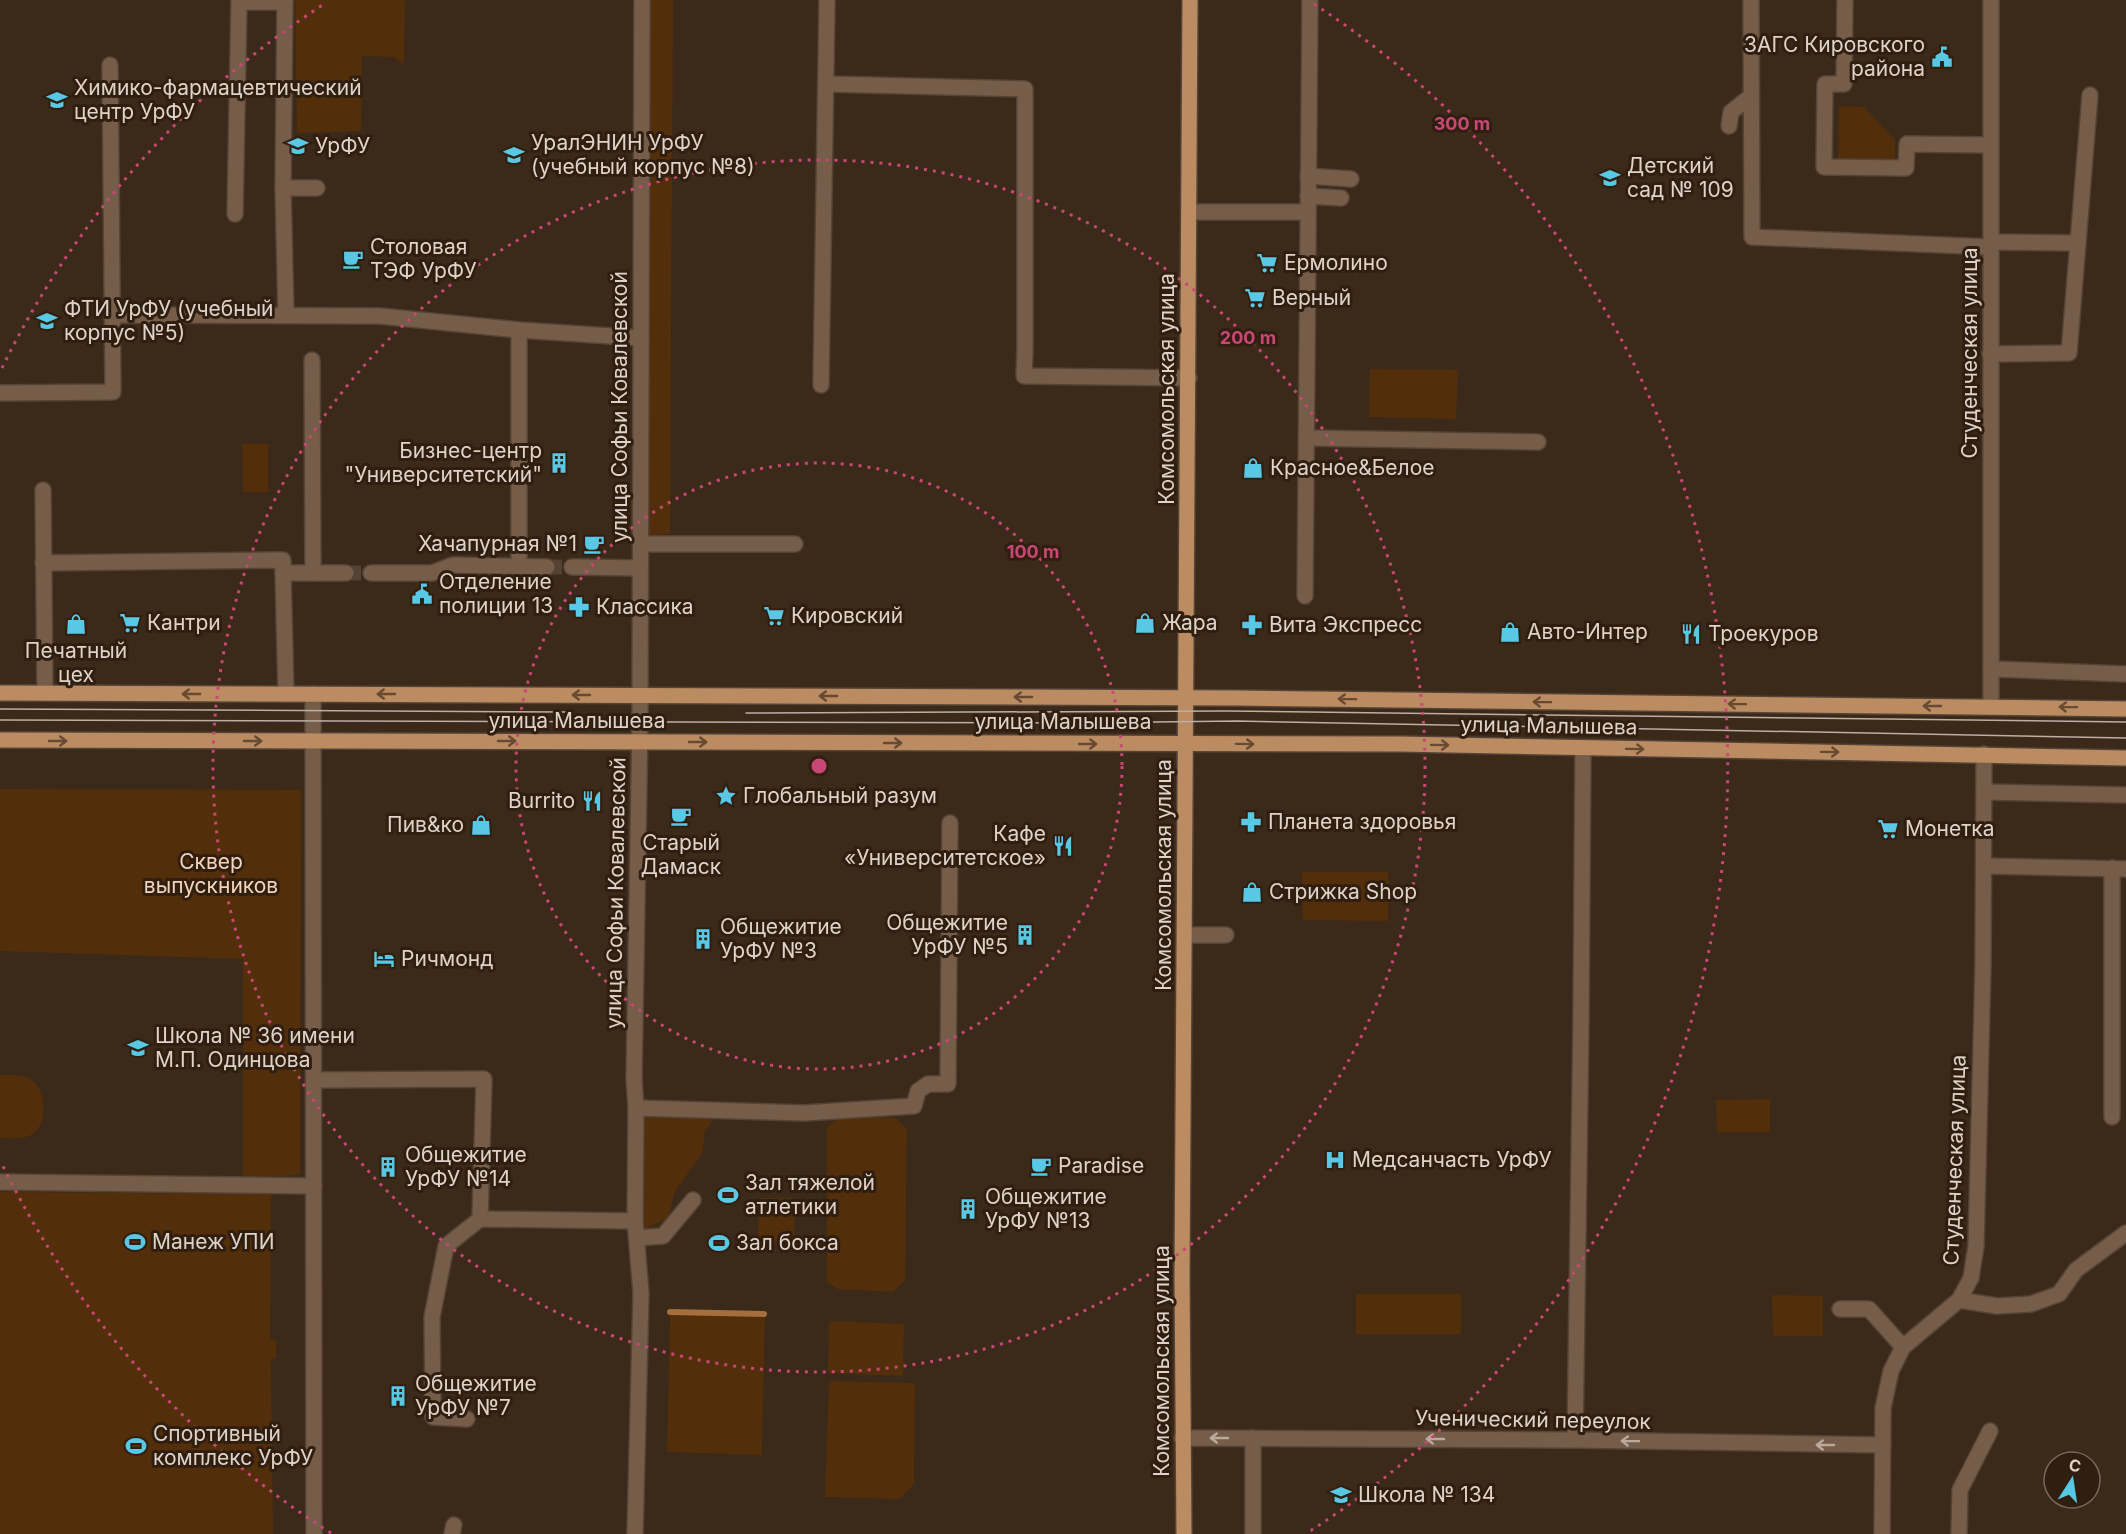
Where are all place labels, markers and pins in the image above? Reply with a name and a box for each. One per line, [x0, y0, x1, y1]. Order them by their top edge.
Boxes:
place label: ЗАГС Кировского района [1744, 32, 1925, 81]
public building icon: ЗАГС Кировского района [1930, 45, 1954, 69]
place label: Химико-фармацевтический центр УрФУ [74, 75, 362, 124]
school or university icon: Химико-фармацевтический центр УрФУ [45, 88, 69, 112]
place label: УралЭНИН УрФУ (учебный корпус №8) [531, 130, 755, 179]
place label: УрФУ [315, 133, 370, 158]
school or university icon: УрФУ [286, 134, 310, 158]
school or university icon: УралЭНИН УрФУ (учебный корпус №8) [502, 143, 526, 167]
place label: Детский сад № 109 [1627, 153, 1734, 202]
school or university icon: Детский сад № 109 [1598, 166, 1622, 190]
place label: Столовая ТЭФ УрФУ [370, 234, 477, 283]
cafe icon: Столовая ТЭФ УрФУ [341, 247, 365, 271]
place label: Ермолино [1284, 250, 1388, 275]
supermarket icon: Ермолино [1255, 251, 1279, 275]
place label: Верный [1272, 285, 1351, 310]
supermarket icon: Верный [1243, 286, 1267, 310]
place label: ФТИ УрФУ (учебный корпус №5) [64, 296, 274, 345]
school or university icon: ФТИ УрФУ (учебный корпус №5) [35, 309, 59, 333]
place label: Бизнес-центр "Университетский" [345, 438, 542, 487]
building icon: Бизнес-центр "Университетский" [547, 451, 571, 475]
place label: Красное&Белое [1270, 455, 1434, 480]
shop icon: Красное&Белое [1241, 456, 1265, 480]
place label: Хачапурная №1 [418, 531, 577, 556]
cafe icon: Хачапурная №1 [582, 532, 606, 556]
place label: Отделение полиции 13 [439, 569, 553, 618]
public building icon: Отделение полиции 13 [410, 582, 434, 606]
place label: Классика [596, 594, 694, 619]
pharmacy icon: Классика [567, 595, 591, 619]
place label: Кировский [791, 603, 903, 628]
supermarket icon: Кировский [762, 604, 786, 628]
place label: Кантри [147, 610, 221, 635]
place label: Жара [1162, 610, 1218, 635]
supermarket icon: Кантри [118, 611, 142, 635]
shop icon: Жара [1133, 611, 1157, 635]
shop icon: Печатный цех [64, 612, 88, 636]
place label: Вита Экспресс [1269, 612, 1422, 637]
pharmacy icon: Вита Экспресс [1240, 613, 1264, 637]
place label: Авто-Интер [1527, 619, 1648, 644]
shop icon: Авто-Интер [1498, 620, 1522, 644]
place label: Троекуров [1708, 621, 1819, 646]
restaurant icon: Троекуров [1679, 622, 1703, 646]
place label: Печатный цех [25, 638, 127, 687]
centre of rings [809, 756, 829, 776]
place label: Глобальный разум [743, 783, 937, 808]
place icon: Глобальный разум [714, 784, 738, 808]
place label: Burrito [508, 788, 575, 813]
restaurant icon: Burrito [580, 789, 604, 813]
cafe icon: Старый Дамаск [669, 804, 693, 828]
place label: Планета здоровья [1268, 809, 1456, 834]
pharmacy icon: Планета здоровья [1239, 810, 1263, 834]
place label: Пив&ко [387, 812, 464, 837]
shop icon: Пив&ко [469, 813, 493, 837]
place label: Монетка [1905, 816, 1995, 841]
supermarket icon: Монетка [1876, 817, 1900, 841]
place label: Кафе «Университетское» [844, 821, 1046, 870]
place label: Старый Дамаск [641, 830, 722, 879]
restaurant icon: Кафе «Университетское» [1051, 834, 1075, 858]
place label: Стрижка Shop [1269, 879, 1417, 904]
shop icon: Стрижка Shop [1240, 880, 1264, 904]
place label: Общежитие УрФУ №5 [886, 910, 1008, 959]
place label: Общежитие УрФУ №3 [720, 914, 842, 963]
building icon: Общежитие УрФУ №5 [1013, 923, 1037, 947]
building icon: Общежитие УрФУ №3 [691, 927, 715, 951]
place label: Ричмонд [401, 946, 493, 971]
hotel icon: Ричмонд [372, 947, 396, 971]
place label: Школа № 36 имени М.П. Одинцова [155, 1023, 355, 1072]
school or university icon: Школа № 36 имени М.П. Одинцова [126, 1036, 150, 1060]
place label: Общежитие УрФУ №14 [405, 1142, 527, 1191]
place label: Медсанчасть УрФУ [1352, 1147, 1552, 1172]
hospital icon: Медсанчасть УрФУ [1323, 1148, 1347, 1172]
place label: Paradise [1058, 1153, 1144, 1178]
cafe icon: Paradise [1029, 1154, 1053, 1178]
building icon: Общежитие УрФУ №14 [376, 1155, 400, 1179]
place label: Зал тяжелой атлетики [745, 1170, 875, 1219]
sports icon: Зал тяжелой атлетики [716, 1183, 740, 1207]
place label: Общежитие УрФУ №13 [985, 1184, 1107, 1233]
building icon: Общежитие УрФУ №13 [956, 1197, 980, 1221]
place label: Манеж УПИ [152, 1229, 275, 1254]
sports icon: Манеж УПИ [123, 1230, 147, 1254]
place label: Зал бокса [736, 1230, 839, 1255]
sports icon: Зал бокса [707, 1231, 731, 1255]
place label: Общежитие УрФУ №7 [415, 1371, 537, 1420]
building icon: Общежитие УрФУ №7 [386, 1384, 410, 1408]
place label: Спортивный комплекс УрФУ [153, 1421, 313, 1470]
sports icon: Спортивный комплекс УрФУ [124, 1434, 148, 1458]
place label: Школа № 134 [1358, 1482, 1495, 1507]
school or university icon: Школа № 134 [1329, 1483, 1353, 1507]

